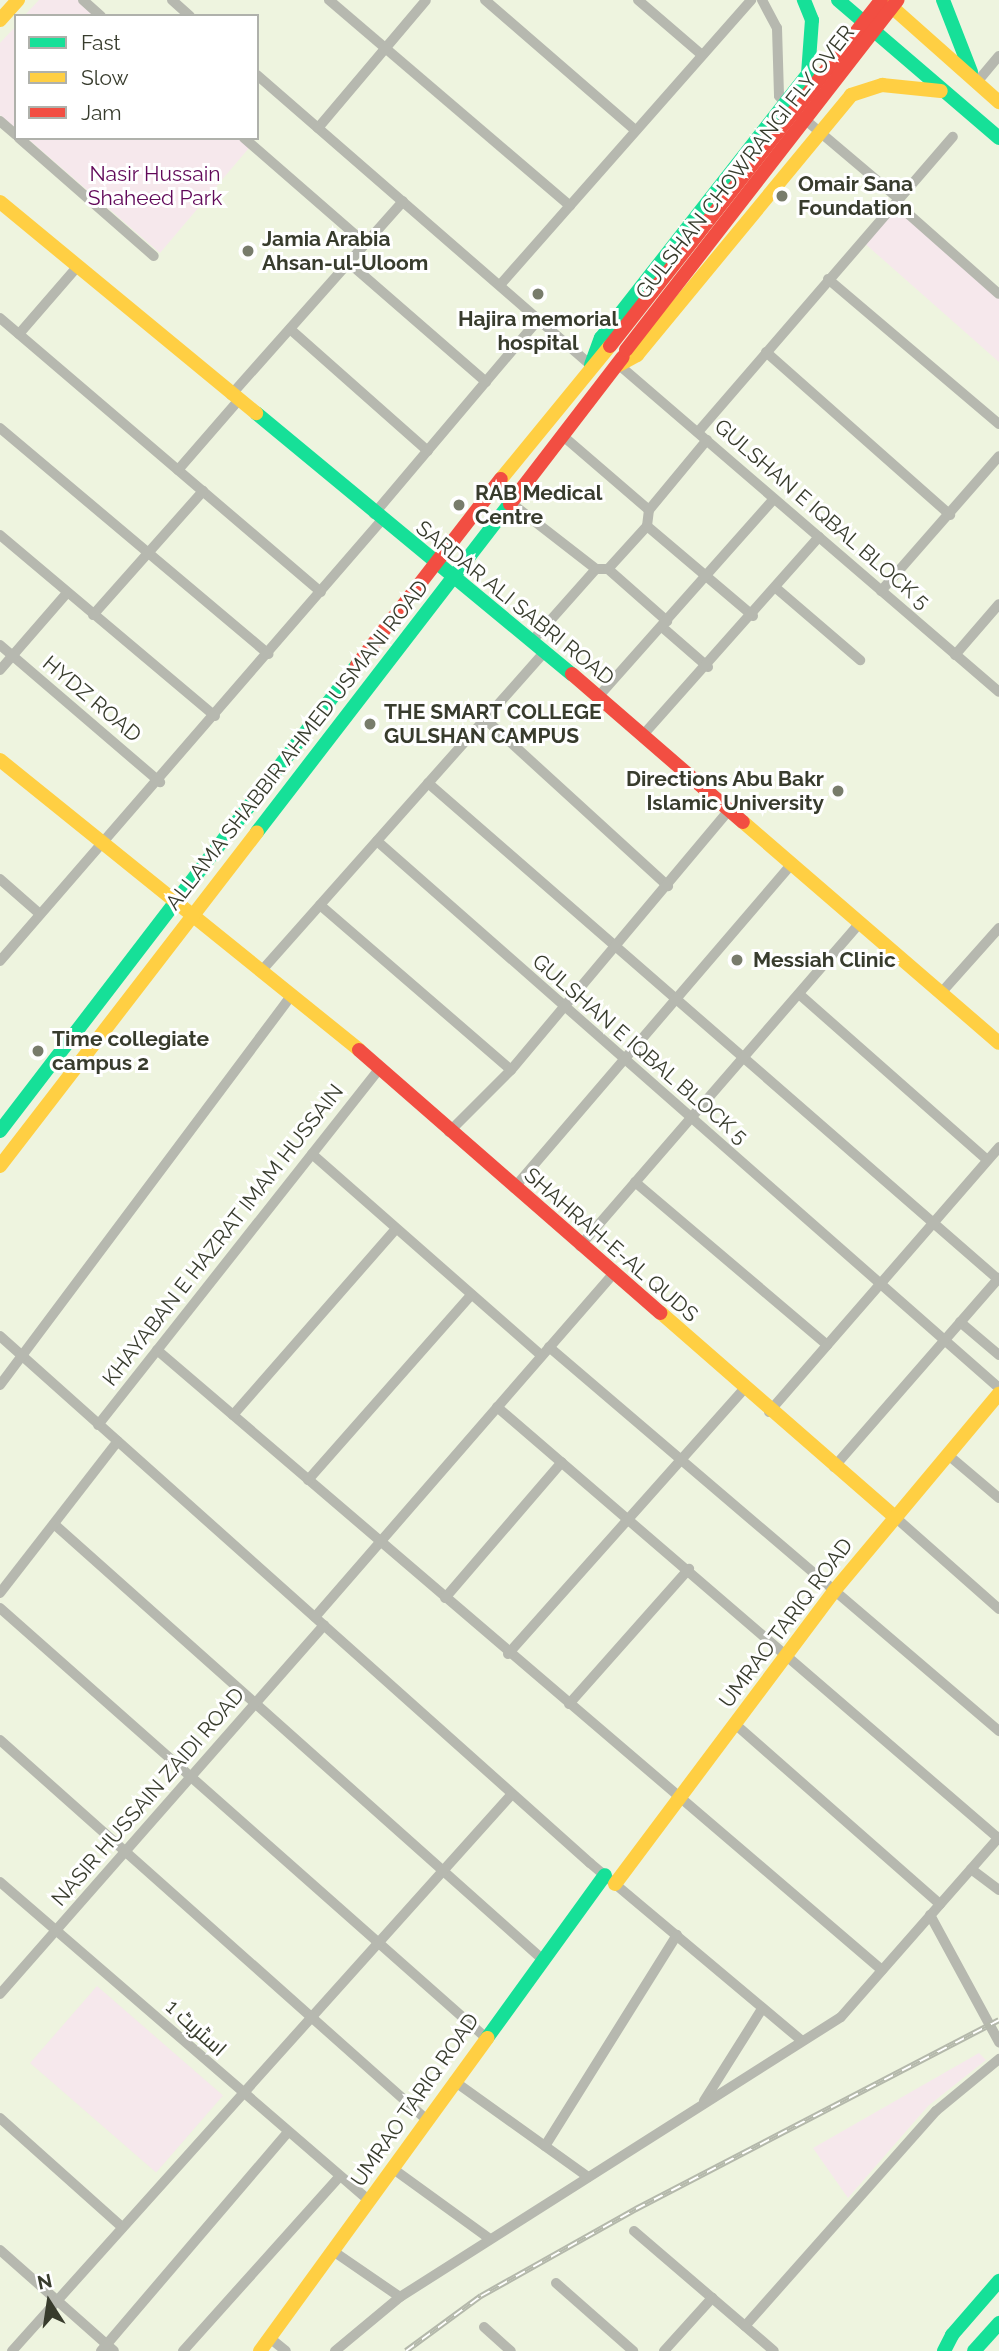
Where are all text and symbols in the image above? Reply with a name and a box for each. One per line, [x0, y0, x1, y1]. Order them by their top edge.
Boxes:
legend [14, 14, 259, 140]
street label: GULSHAN CHOWRANGI FLY OVER [630, 20, 860, 304]
text: Fast [81, 30, 121, 55]
text: Slow [81, 65, 129, 90]
text: Jam [81, 100, 122, 125]
park label: Nasir Hussain Shaheed Park [88, 161, 222, 211]
place label: Omair Sana Foundation [798, 171, 914, 221]
marker: Omair Sana Foundation [772, 186, 792, 206]
place label: Jamia Arabia Ahsan-ul-Uloom [262, 226, 428, 276]
marker: Jamia Arabia Ahsan-ul-Uloom [240, 243, 256, 259]
marker: Hajira memorial hospital [528, 284, 548, 304]
place label: Hajira memorial hospital [458, 306, 618, 356]
street label: GULSHAN E IQBAL BLOCK 5 [709, 413, 935, 615]
place label: RAB Medical Centre [475, 480, 602, 530]
marker: RAB Medical Centre [449, 495, 469, 515]
street label: SARDAR ALI SABRI ROAD [411, 515, 619, 691]
street label: ALLAMA SHABBIR AHMED USMANI ROAD [160, 575, 434, 915]
street label: HYDZ ROAD [38, 651, 146, 747]
place label: THE SMART COLLEGE GULSHAN CAMPUS [384, 699, 602, 749]
marker: THE SMART COLLEGE GULSHAN CAMPUS [362, 716, 378, 732]
place label: Directions Abu Bakr Islamic University [625, 766, 824, 816]
marker: Directions Abu Bakr Islamic University [830, 783, 846, 799]
place label: Messiah Clinic [753, 947, 896, 973]
street label: GULSHAN E IQBAL BLOCK 5 [527, 948, 753, 1150]
marker: Messiah Clinic [727, 950, 747, 970]
place label: Time collegiate campus 2 [52, 1026, 209, 1076]
marker: Time collegiate campus 2 [30, 1043, 46, 1059]
street label: KHAYABAN E HAZRAT IMAM HUSSAIN [97, 1079, 349, 1391]
street label: SHAHRAH-E-AL QUDS [519, 1162, 703, 1328]
street label: UMRAO TARIQ ROAD [714, 1533, 858, 1713]
street label: NASIR HUSSAIN ZAIDI ROAD [46, 1683, 250, 1911]
street label: اسٹریٹ 1 [161, 1994, 231, 2062]
street label: UMRAO TARIQ ROAD [345, 2008, 485, 2192]
north arrow [14, 2267, 84, 2337]
text: N [35, 2269, 54, 2294]

